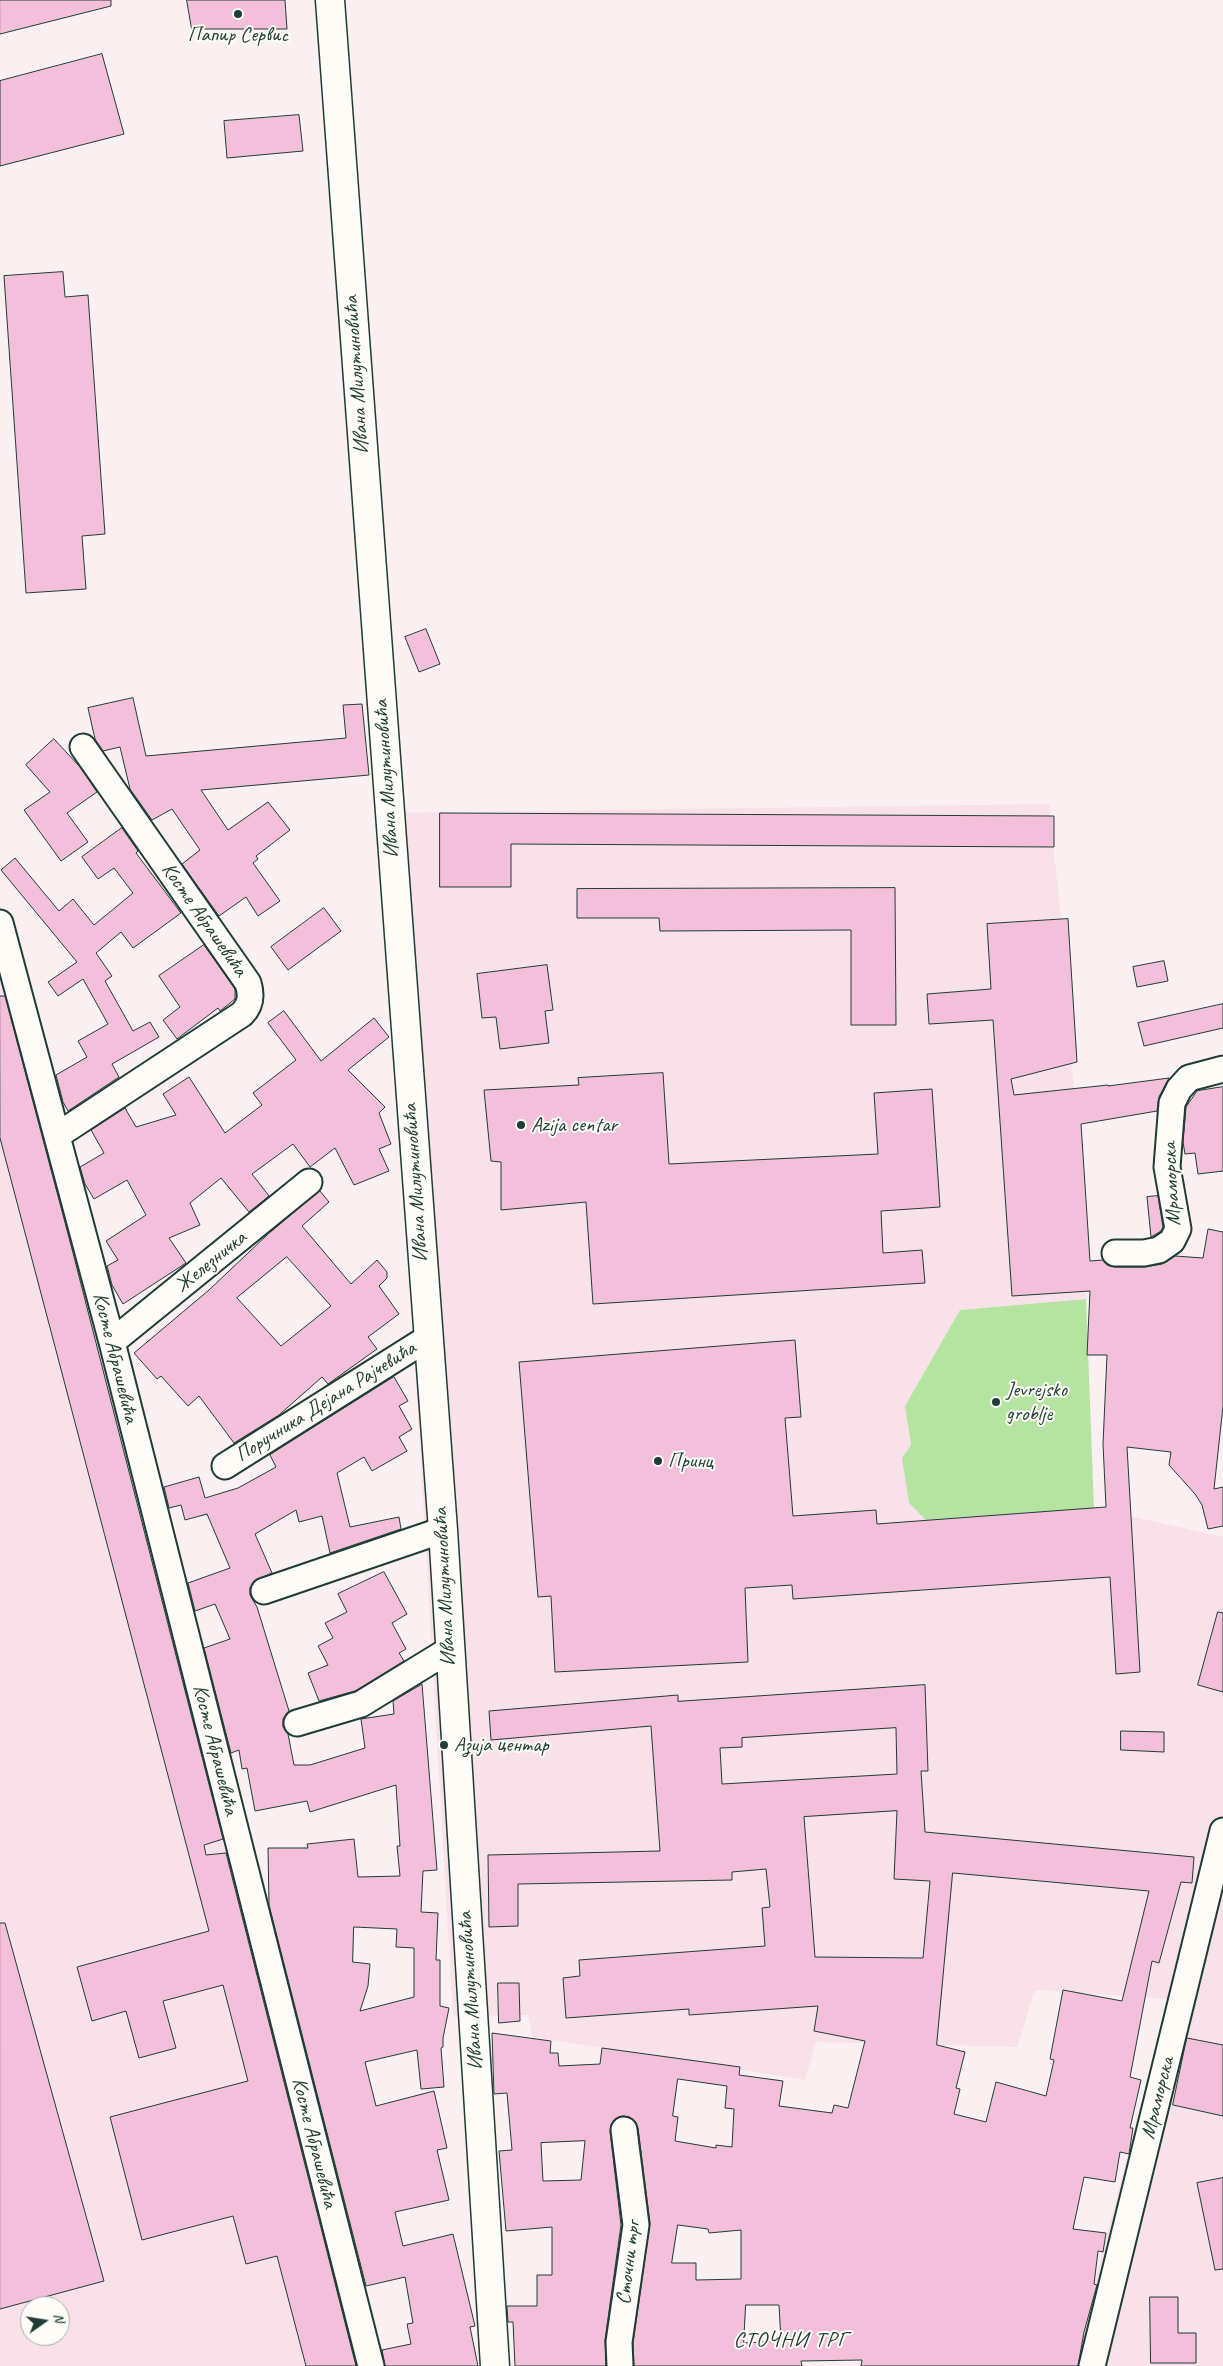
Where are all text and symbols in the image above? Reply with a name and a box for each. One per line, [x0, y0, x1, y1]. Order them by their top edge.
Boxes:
marker: Папир Сервис [232, 8, 244, 20]
place label: Папир Сервис [188, 22, 288, 48]
street label: Ивана Милутиновића [339, 295, 375, 455]
street label: Ивана Милутиновића [369, 699, 405, 859]
street label: Косте Абрашевића [155, 858, 253, 982]
street label: Ивана Милутиновића [398, 1103, 434, 1263]
place label: Azija centar [531, 1112, 617, 1138]
marker: Azija centar [515, 1119, 527, 1131]
street label: Мраморска [1157, 1142, 1187, 1226]
street label: Железничка [170, 1226, 252, 1298]
street label: Косте Абрашевића [87, 1290, 143, 1426]
street label: Поручника Дејана Рајчевића [231, 1336, 421, 1468]
place label: Jevrejsko groblje [1006, 1377, 1067, 1427]
marker: Jevrejsko groblje [990, 1396, 1002, 1408]
place label: Принц [668, 1448, 713, 1474]
marker: Принц [652, 1455, 664, 1467]
street label: Ивана Милутиновића [428, 1507, 462, 1667]
street label: Косте Абрашевића [187, 1682, 243, 1818]
place label: Азија центар [454, 1732, 549, 1758]
marker: Азија центар [438, 1739, 450, 1751]
street label: Ивана Милутиновића [453, 1911, 489, 2071]
street label: Мраморска [1136, 2054, 1180, 2142]
street label: Косте Абрашевића [286, 2075, 342, 2211]
street label: Сточни трг [611, 2220, 647, 2306]
north arrow [20, 2296, 70, 2346]
text: N [50, 2312, 68, 2324]
district label: СТОЧНИ ТРГ [732, 2327, 850, 2353]

